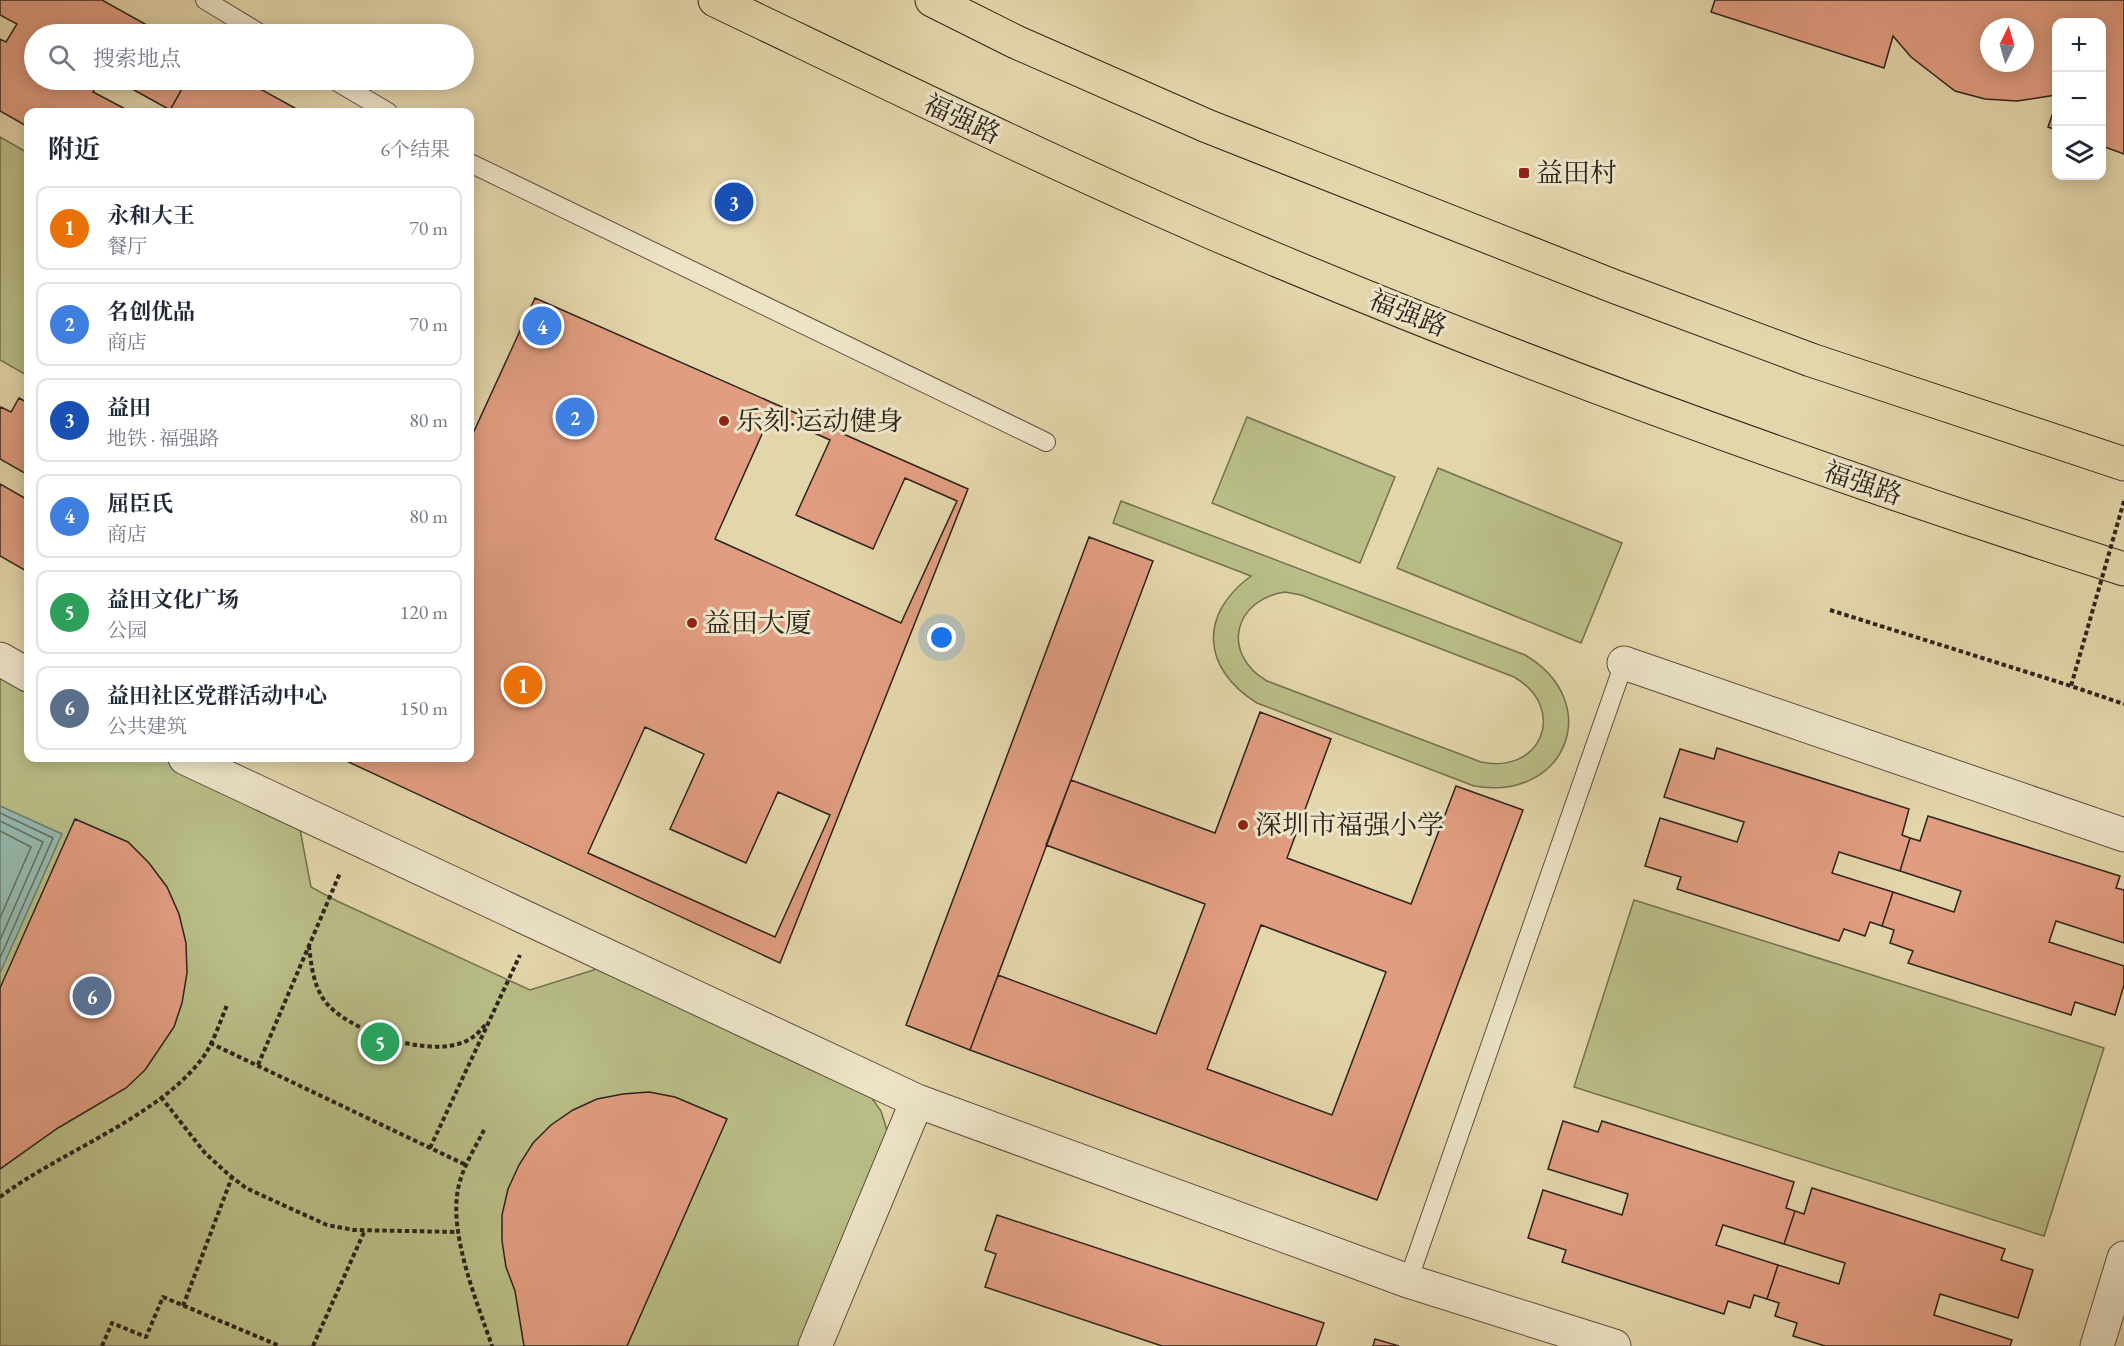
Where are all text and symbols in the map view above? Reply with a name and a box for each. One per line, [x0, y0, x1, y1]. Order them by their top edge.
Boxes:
north arrow [1980, 18, 2034, 72]
map controls [2052, 18, 2106, 180]
button: + [2052, 18, 2106, 72]
search box [24, 24, 474, 90]
icon: search [45, 41, 78, 74]
text: 搜索地点 [93, 44, 181, 73]
button: − [2052, 72, 2106, 126]
street label: 福强路 [918, 86, 1006, 152]
button: layers [2052, 126, 2106, 180]
text: 附近 [48, 132, 100, 166]
text: 6个结果 [380, 136, 450, 162]
place label: 益田村 [1536, 155, 1617, 190]
marker: 益田村 [1517, 166, 1531, 180]
pin: 3 [714, 180, 754, 224]
text: 永和大王 [107, 201, 195, 230]
text: 1 [64, 215, 75, 241]
text: 70 m [409, 215, 448, 241]
text: 餐厅 [107, 233, 147, 259]
street label: 福强路 [1364, 281, 1452, 344]
text: 名创优品 [107, 297, 195, 326]
pin: 4 [522, 304, 562, 348]
text: 2 [64, 311, 75, 337]
text: 70 m [409, 311, 448, 337]
text: 商店 [107, 329, 147, 355]
text: 益田 [107, 393, 151, 422]
pin: 2 [556, 394, 594, 440]
place label: 乐刻·运动健身 [736, 403, 903, 438]
text: 3 [64, 407, 75, 433]
text: 80 m [409, 407, 448, 433]
marker: 乐刻·运动健身 [717, 414, 731, 428]
text: 地铁 · 福强路 [107, 425, 219, 451]
street label: 福强路 [1819, 453, 1907, 512]
text: 屈臣氏 [107, 489, 173, 518]
text: 4 [64, 503, 75, 529]
text: 80 m [409, 503, 448, 529]
text: 商店 [107, 521, 147, 547]
text: 益田文化广场 [107, 585, 239, 614]
text: 5 [64, 599, 75, 625]
text: 120 m [400, 599, 448, 625]
place label: 益田大厦 [704, 605, 812, 640]
marker: 益田大厦 [685, 616, 699, 630]
text: 公园 [107, 617, 147, 643]
your location [927, 623, 956, 652]
pin: 1 [504, 662, 542, 708]
text: 益田社区党群活动中心 [107, 681, 327, 710]
text: 6 [64, 695, 75, 721]
text: 150 m [400, 695, 448, 721]
text: 公共建筑 [107, 713, 187, 739]
place label: 深圳市福强小学 [1255, 807, 1444, 842]
marker: 深圳市福强小学 [1236, 818, 1250, 832]
pin: 6 [72, 974, 112, 1018]
pin: 5 [360, 1020, 400, 1064]

